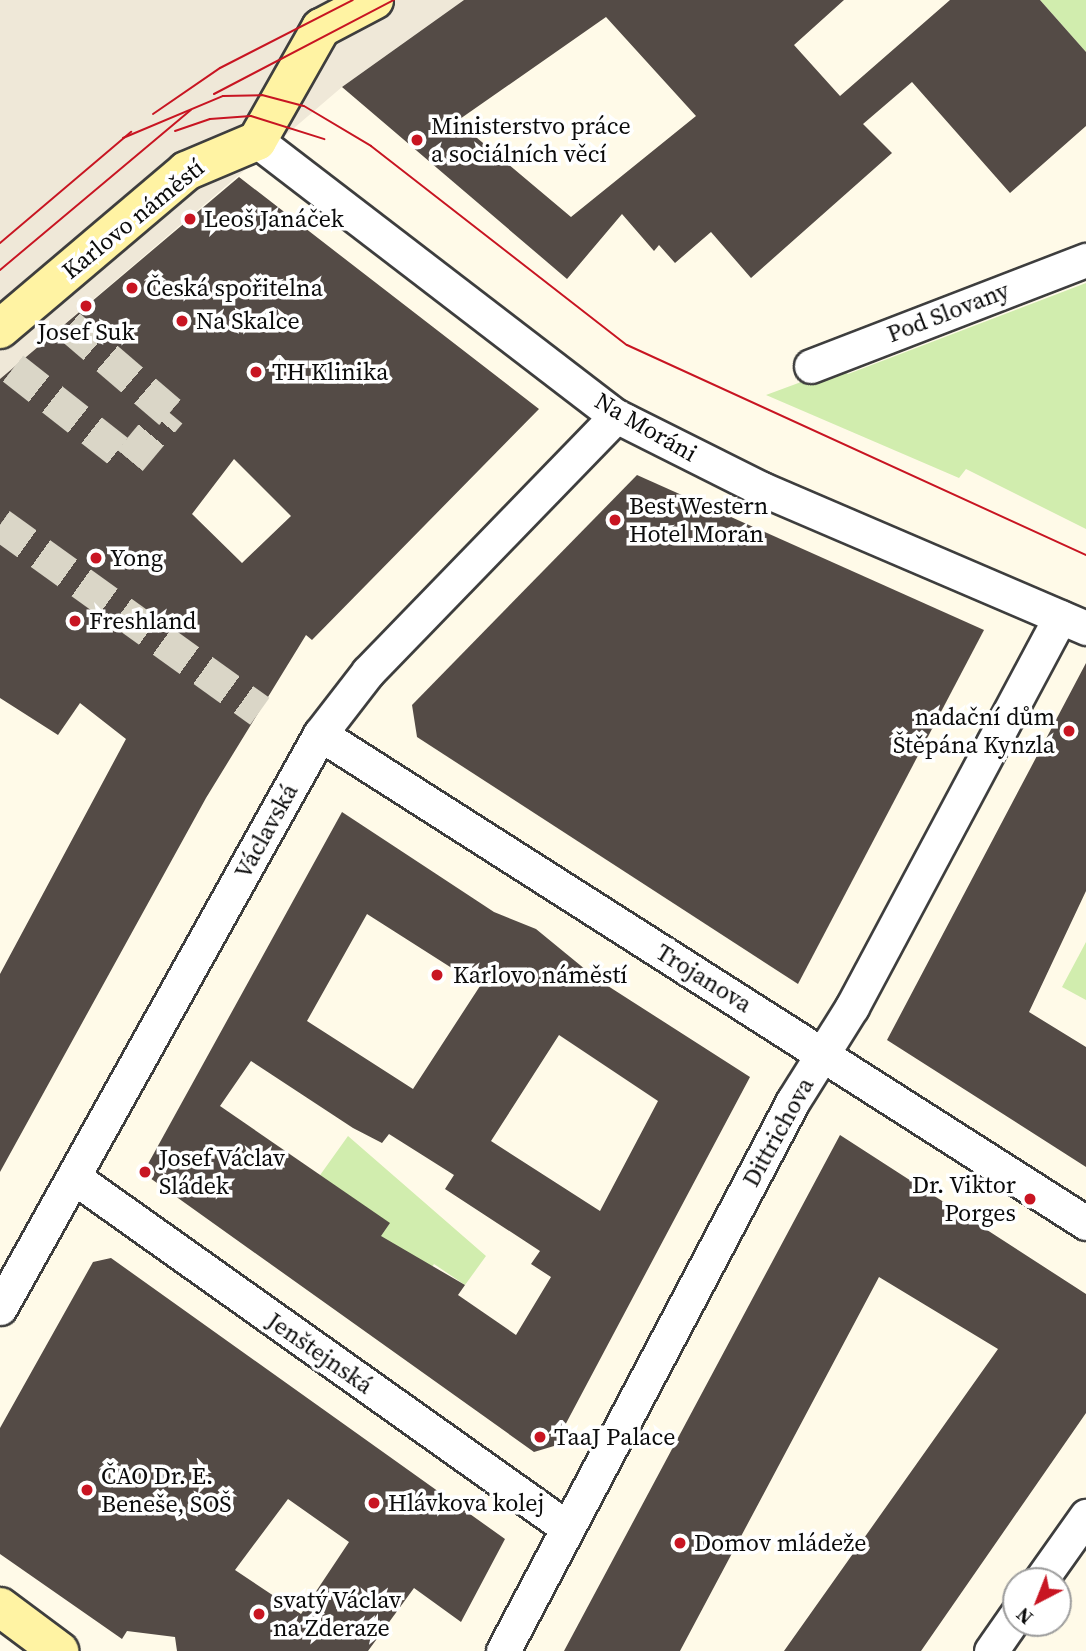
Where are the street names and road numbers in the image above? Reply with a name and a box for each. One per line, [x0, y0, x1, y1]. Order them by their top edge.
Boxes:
street label: Karlovo náměstí [56, 153, 210, 285]
street label: Pod Slovany [883, 276, 1013, 348]
street label: Na Moráni [590, 386, 702, 468]
street label: Václavská [228, 779, 304, 883]
street label: Trojanova [651, 937, 757, 1019]
street label: Dittrichova [736, 1072, 820, 1192]
street label: Jenštejnská [262, 1306, 378, 1400]

